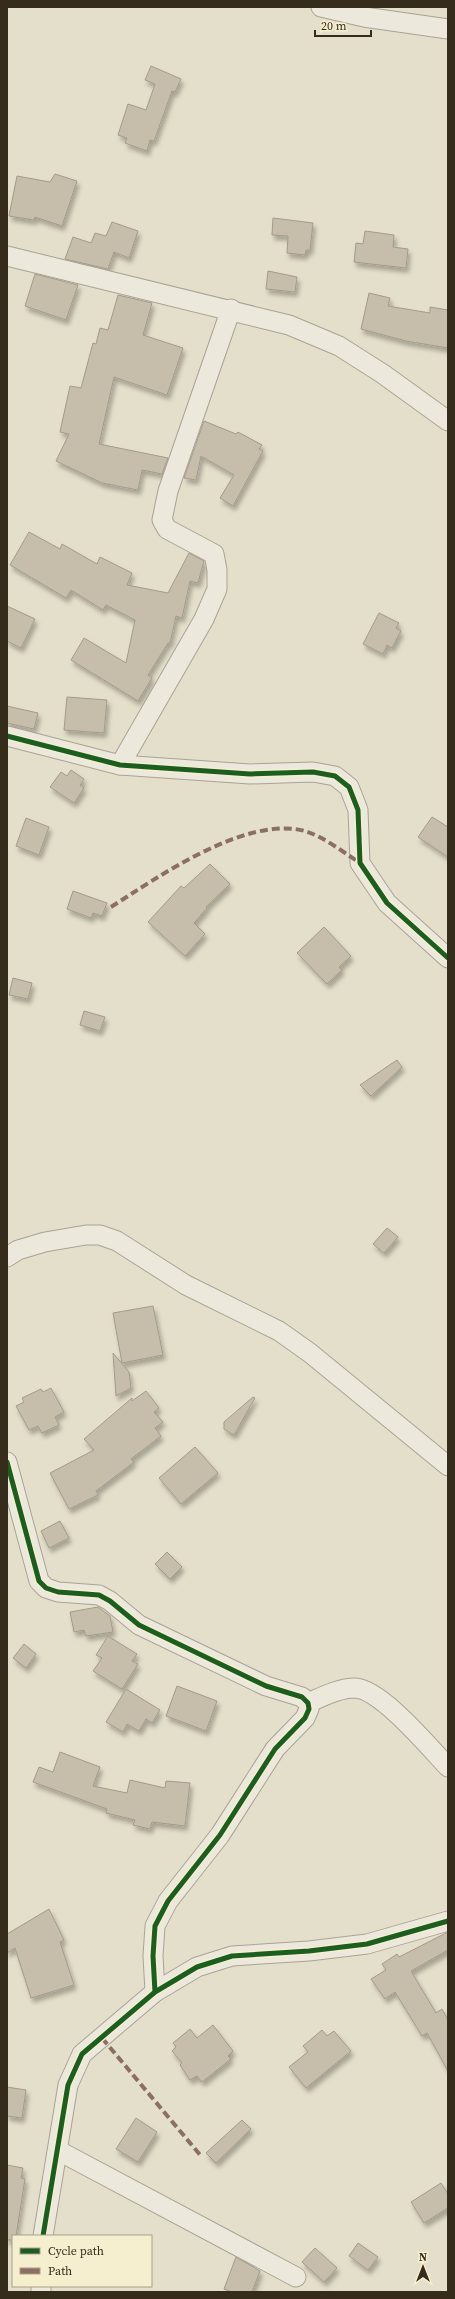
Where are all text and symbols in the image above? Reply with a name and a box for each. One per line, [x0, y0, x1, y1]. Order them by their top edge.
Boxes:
scale bar [315, 12, 371, 38]
text: 20 m [321, 18, 347, 34]
legend [12, 2235, 152, 2287]
text: Cycle path [48, 2243, 104, 2259]
north arrow [403, 2247, 443, 2287]
text: N [419, 2250, 427, 2265]
text: Path [48, 2263, 72, 2279]

